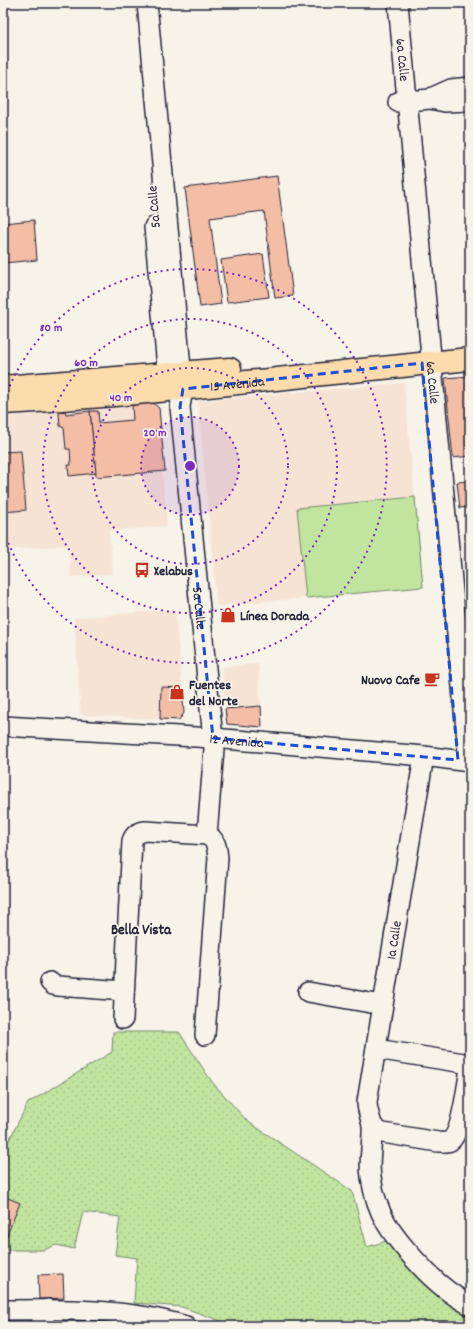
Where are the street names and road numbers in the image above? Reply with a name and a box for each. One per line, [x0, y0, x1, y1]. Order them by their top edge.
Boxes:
street label: 6a Calle [389, 38, 413, 82]
street label: 5a Calle [143, 185, 167, 229]
street label: 6a Calle [420, 360, 443, 405]
street label: 13 Avenida [209, 372, 266, 398]
street label: 5a Calle [186, 586, 210, 630]
street label: 12 Avenida [209, 730, 265, 754]
street label: 1a Calle [382, 919, 408, 961]

